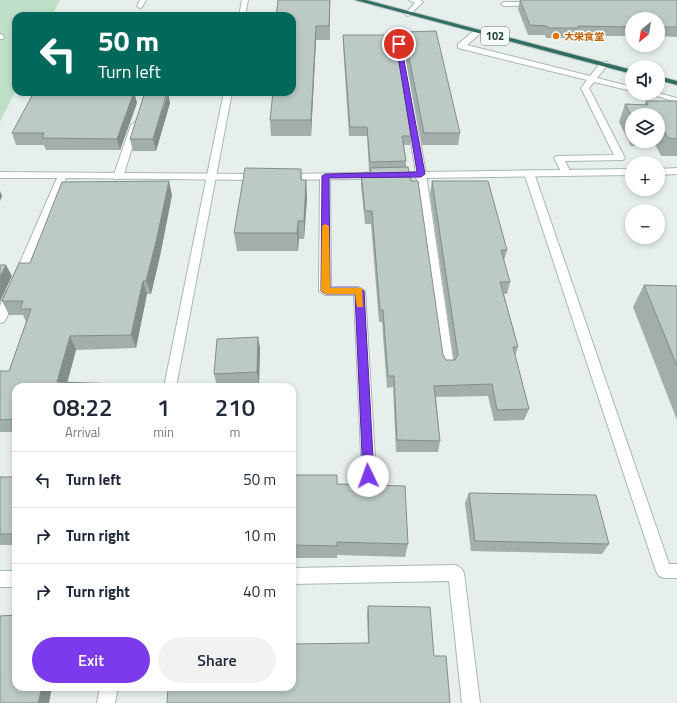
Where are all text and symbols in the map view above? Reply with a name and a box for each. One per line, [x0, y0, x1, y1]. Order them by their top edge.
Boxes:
north arrow [625, 12, 665, 52]
map controls [625, 12, 665, 244]
text: 50 m [98, 19, 159, 62]
pin [382, 27, 416, 61]
road number: 102 [481, 27, 509, 45]
icon: left [32, 28, 84, 80]
place label: 大栄食堂 [564, 29, 604, 44]
marker: 大栄食堂 [551, 31, 561, 41]
icon: arrive [388, 33, 410, 55]
text: Turn left [98, 58, 161, 85]
button: sound [625, 60, 665, 100]
button: layers [625, 108, 665, 148]
button: + [625, 156, 665, 196]
button: − [625, 204, 665, 244]
text: 08:22 [53, 389, 112, 425]
text: 1 [157, 389, 170, 425]
text: 210 [215, 389, 255, 425]
text: Arrival [65, 422, 100, 442]
text: min [153, 422, 174, 442]
text: m [230, 422, 240, 442]
position arrow [347, 455, 389, 497]
text: Turn left [66, 468, 121, 491]
text: 50 m [243, 468, 276, 491]
icon: left [32, 469, 54, 491]
text: Turn right [66, 524, 130, 547]
text: 10 m [243, 524, 276, 547]
icon: right [32, 525, 54, 547]
text: Turn right [66, 580, 130, 603]
text: 40 m [243, 580, 276, 603]
icon: right [32, 581, 54, 603]
button: Exit [32, 637, 150, 683]
button: Share [158, 637, 276, 683]

